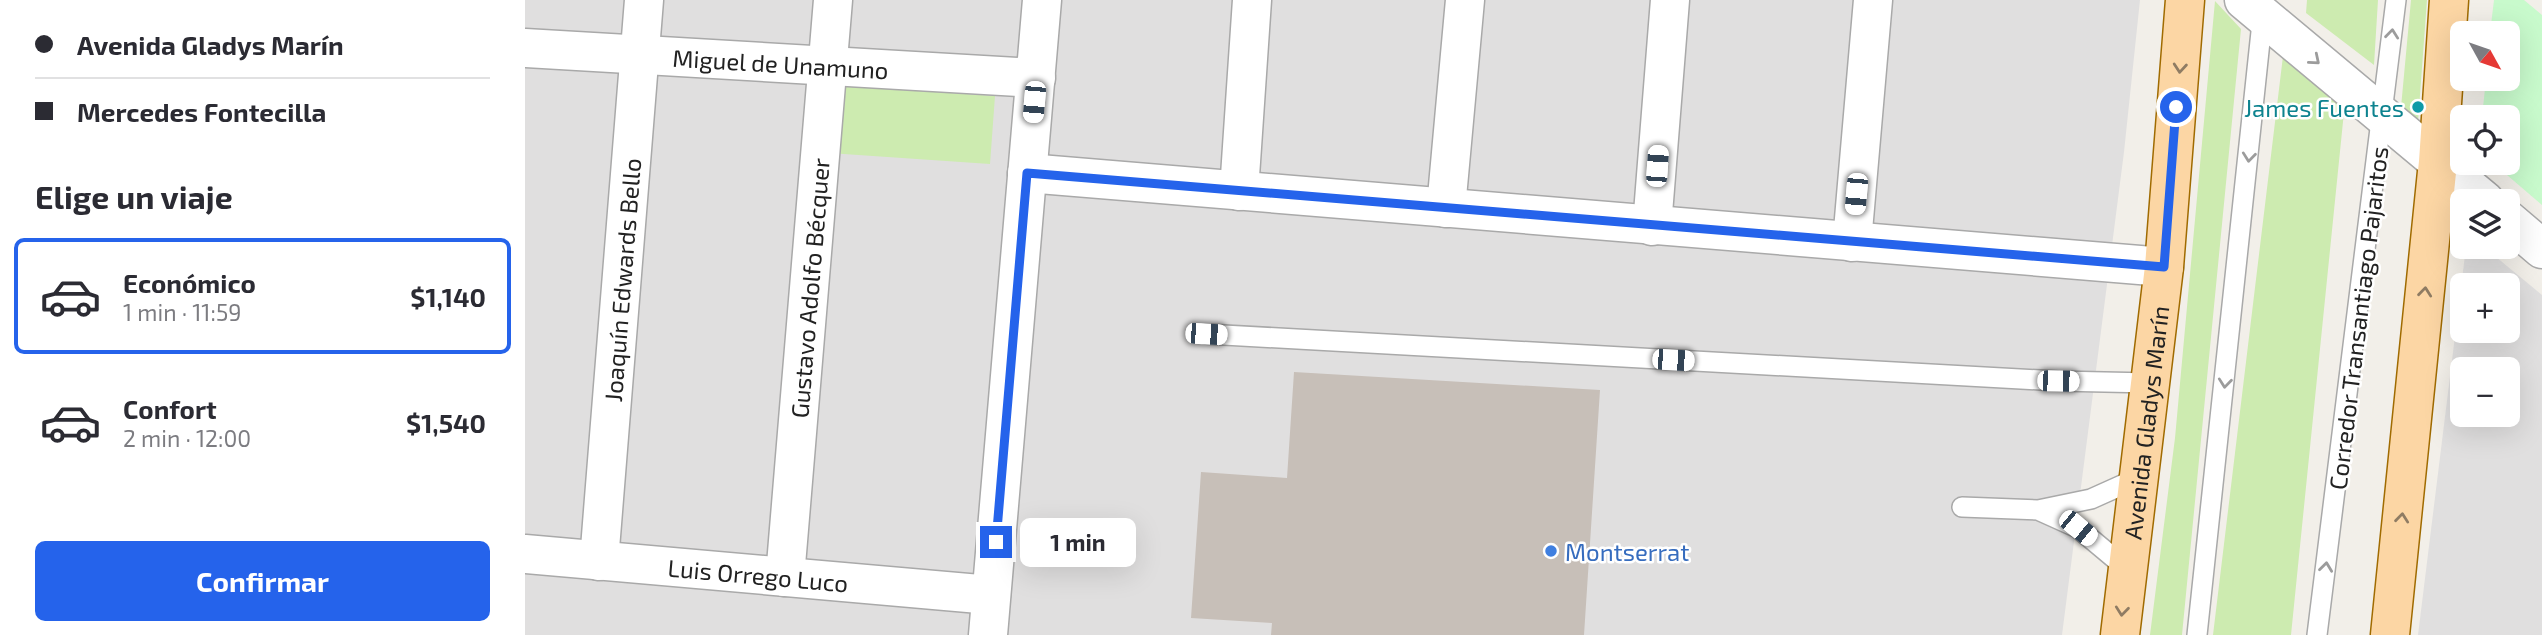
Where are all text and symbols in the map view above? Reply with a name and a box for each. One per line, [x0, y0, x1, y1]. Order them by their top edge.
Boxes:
north arrow [2450, 21, 2520, 91]
map controls [2450, 21, 2520, 427]
one-way arrow [2384, 28, 2399, 39]
text: Avenida Gladys Marín [77, 29, 344, 60]
street label: Miguel de Unamuno [672, 42, 889, 84]
one-way arrow [2307, 52, 2320, 64]
one-way arrow [2173, 63, 2188, 74]
car [1022, 80, 1047, 124]
route start [2160, 91, 2192, 123]
place label: James Fuentes [2244, 93, 2404, 122]
text: Mercedes Fontecilla [77, 96, 326, 127]
marker: James Fuentes [2410, 99, 2426, 115]
button: locate [2450, 105, 2520, 175]
car [1646, 144, 1669, 188]
street label: Corredor Transantiago Pajaritos [2323, 145, 2393, 491]
one-way arrow [2241, 151, 2256, 163]
street label: Gustavo Adolfo Bécquer [784, 156, 834, 419]
street label: Joaquín Edwards Bello [597, 157, 646, 403]
car [1844, 172, 1869, 216]
text: Elige un viaje [35, 177, 233, 215]
button: layers [2450, 189, 2520, 259]
icon: car [39, 265, 102, 328]
text: Económico [123, 267, 256, 298]
button: + [2450, 273, 2520, 343]
text: $1,140 [410, 281, 486, 312]
one-way arrow [2417, 286, 2432, 297]
text: 1 min · 11:59 [123, 298, 241, 326]
street label: Avenida Gladys Marín [2117, 304, 2174, 541]
car [1185, 322, 1228, 346]
car [1652, 348, 1695, 372]
button: − [2450, 357, 2520, 427]
car [2037, 370, 2080, 392]
one-way arrow [2218, 378, 2233, 389]
icon: car [39, 391, 102, 454]
text: Confort [123, 393, 217, 424]
text: $1,540 [406, 407, 486, 438]
text: 2 min · 12:00 [123, 424, 251, 452]
car [2056, 507, 2101, 549]
one-way arrow [2394, 513, 2409, 524]
callout: 1 min [1021, 518, 1136, 566]
route end [980, 526, 1012, 558]
text: 1 min [1050, 528, 1106, 556]
place label: Montserrat [1565, 537, 1689, 566]
button: Confirmar [35, 541, 490, 621]
marker: Montserrat [1543, 543, 1559, 559]
street label: Luis Orrego Luco [667, 552, 849, 597]
one-way arrow [2318, 561, 2333, 573]
one-way arrow [2115, 605, 2130, 617]

